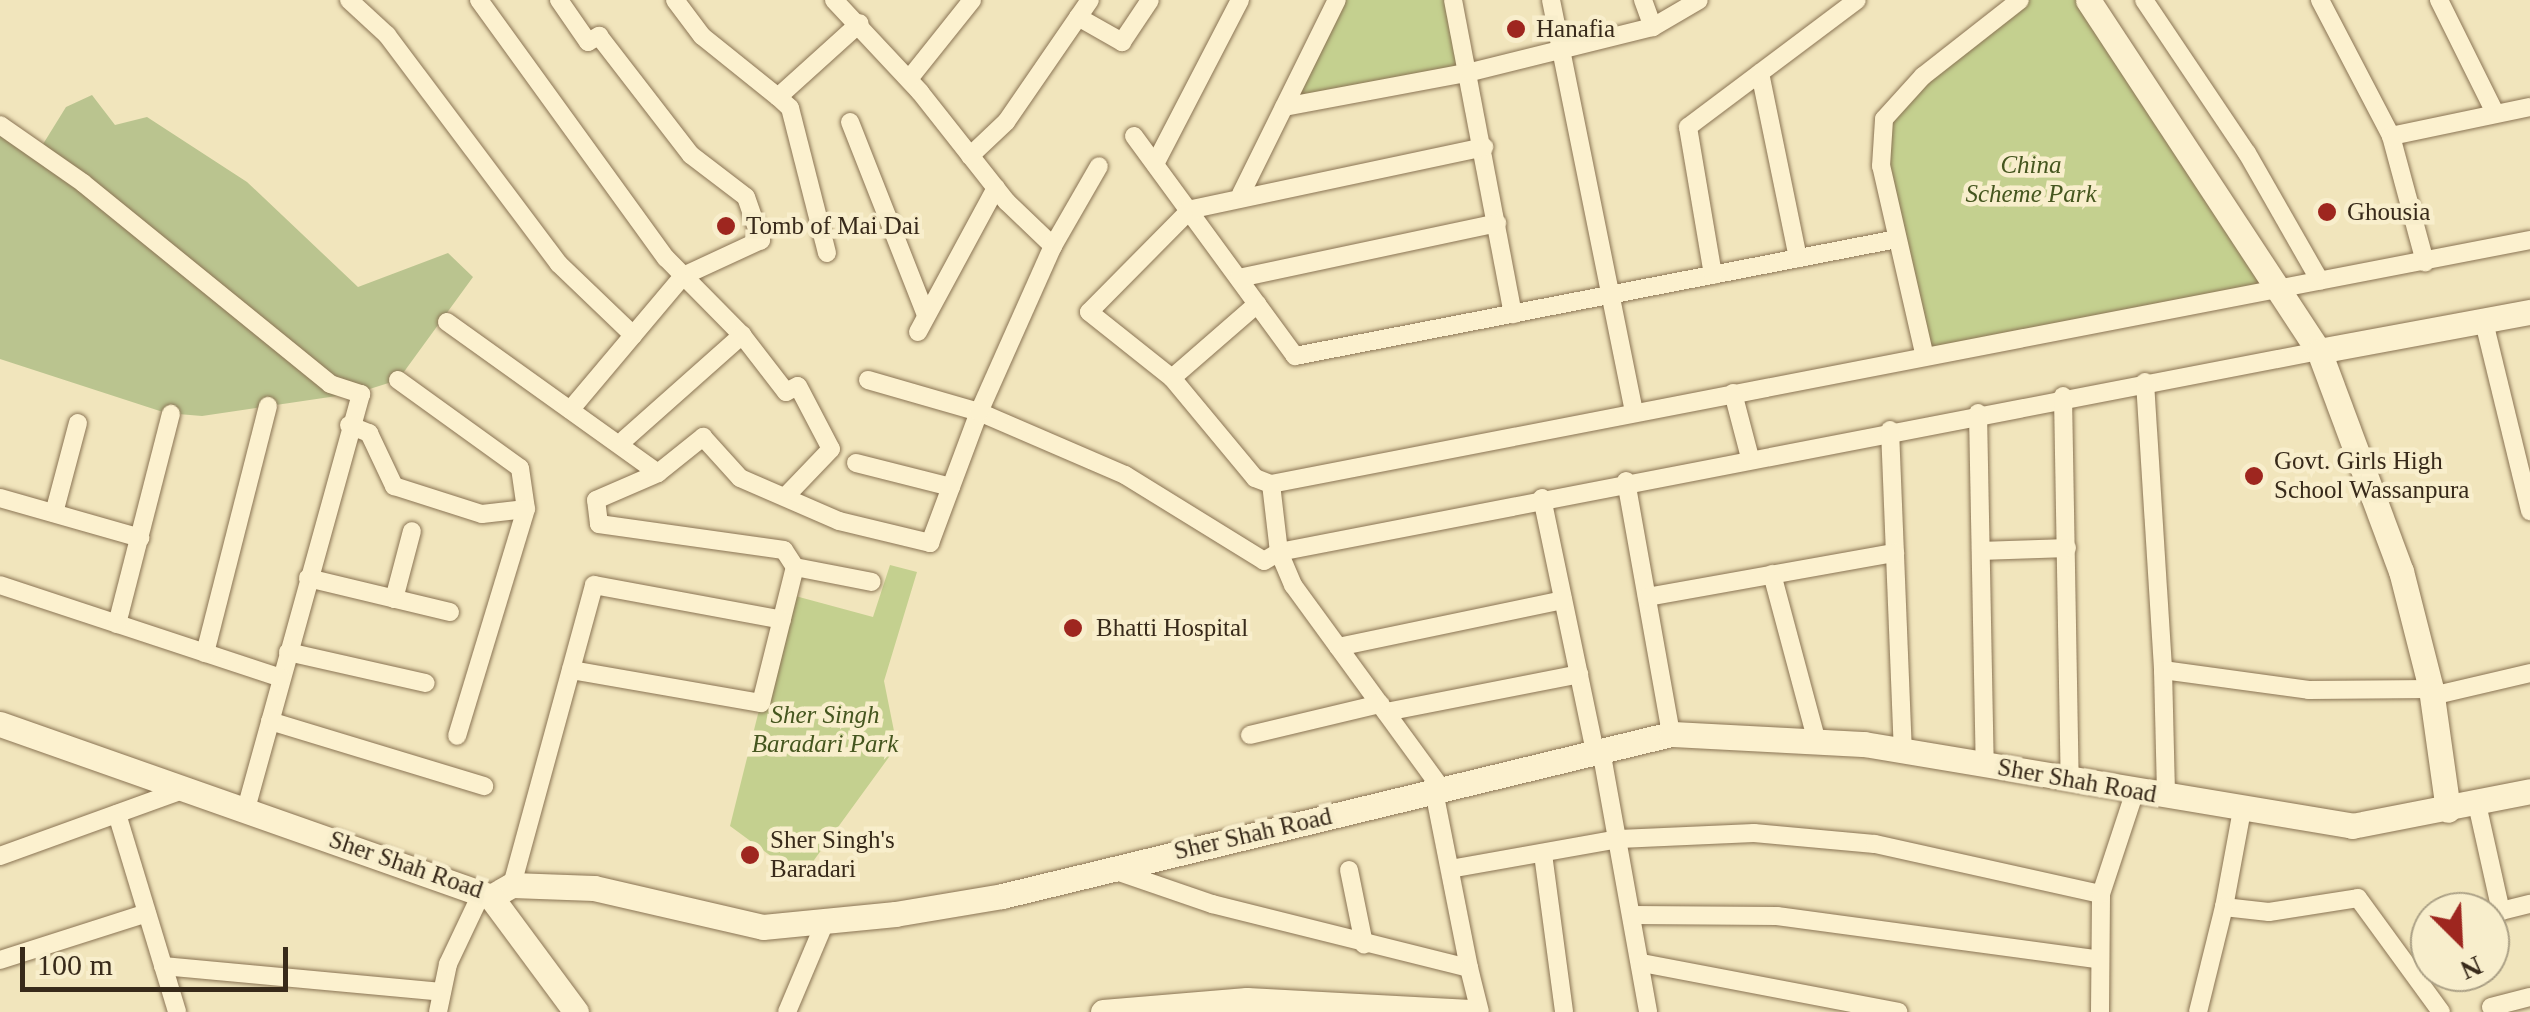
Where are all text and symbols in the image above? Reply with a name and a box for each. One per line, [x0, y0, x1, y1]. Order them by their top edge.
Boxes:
place label: Hanafia [1536, 14, 1615, 44]
marker: Hanafia [1505, 18, 1527, 40]
park label: China Scheme Park [1965, 151, 2097, 210]
place label: Ghousia [2347, 197, 2430, 227]
marker: Ghousia [2316, 201, 2338, 223]
place label: Tomb of Mai Dai [746, 211, 920, 241]
marker: Tomb of Mai Dai [715, 215, 737, 237]
place label: Govt. Girls High School Wassanpura [2274, 447, 2470, 506]
marker: Govt. Girls High School Wassanpura [2243, 465, 2265, 487]
place label: Bhatti Hospital [1096, 613, 1248, 643]
marker: Bhatti Hospital [1060, 615, 1086, 641]
park label: Sher Singh Baradari Park [752, 701, 898, 760]
street label: Sher Shah Road [1995, 752, 2159, 810]
street label: Sher Shah Road [1171, 801, 1335, 867]
street label: Sher Shah Road [325, 825, 487, 905]
place label: Sher Singh's Baradari [770, 826, 895, 885]
marker: Sher Singh's Baradari [739, 844, 761, 866]
north arrow [2410, 892, 2510, 992]
scale bar [25, 927, 292, 989]
text: 100 m [37, 948, 113, 981]
text: N [2456, 950, 2487, 986]

